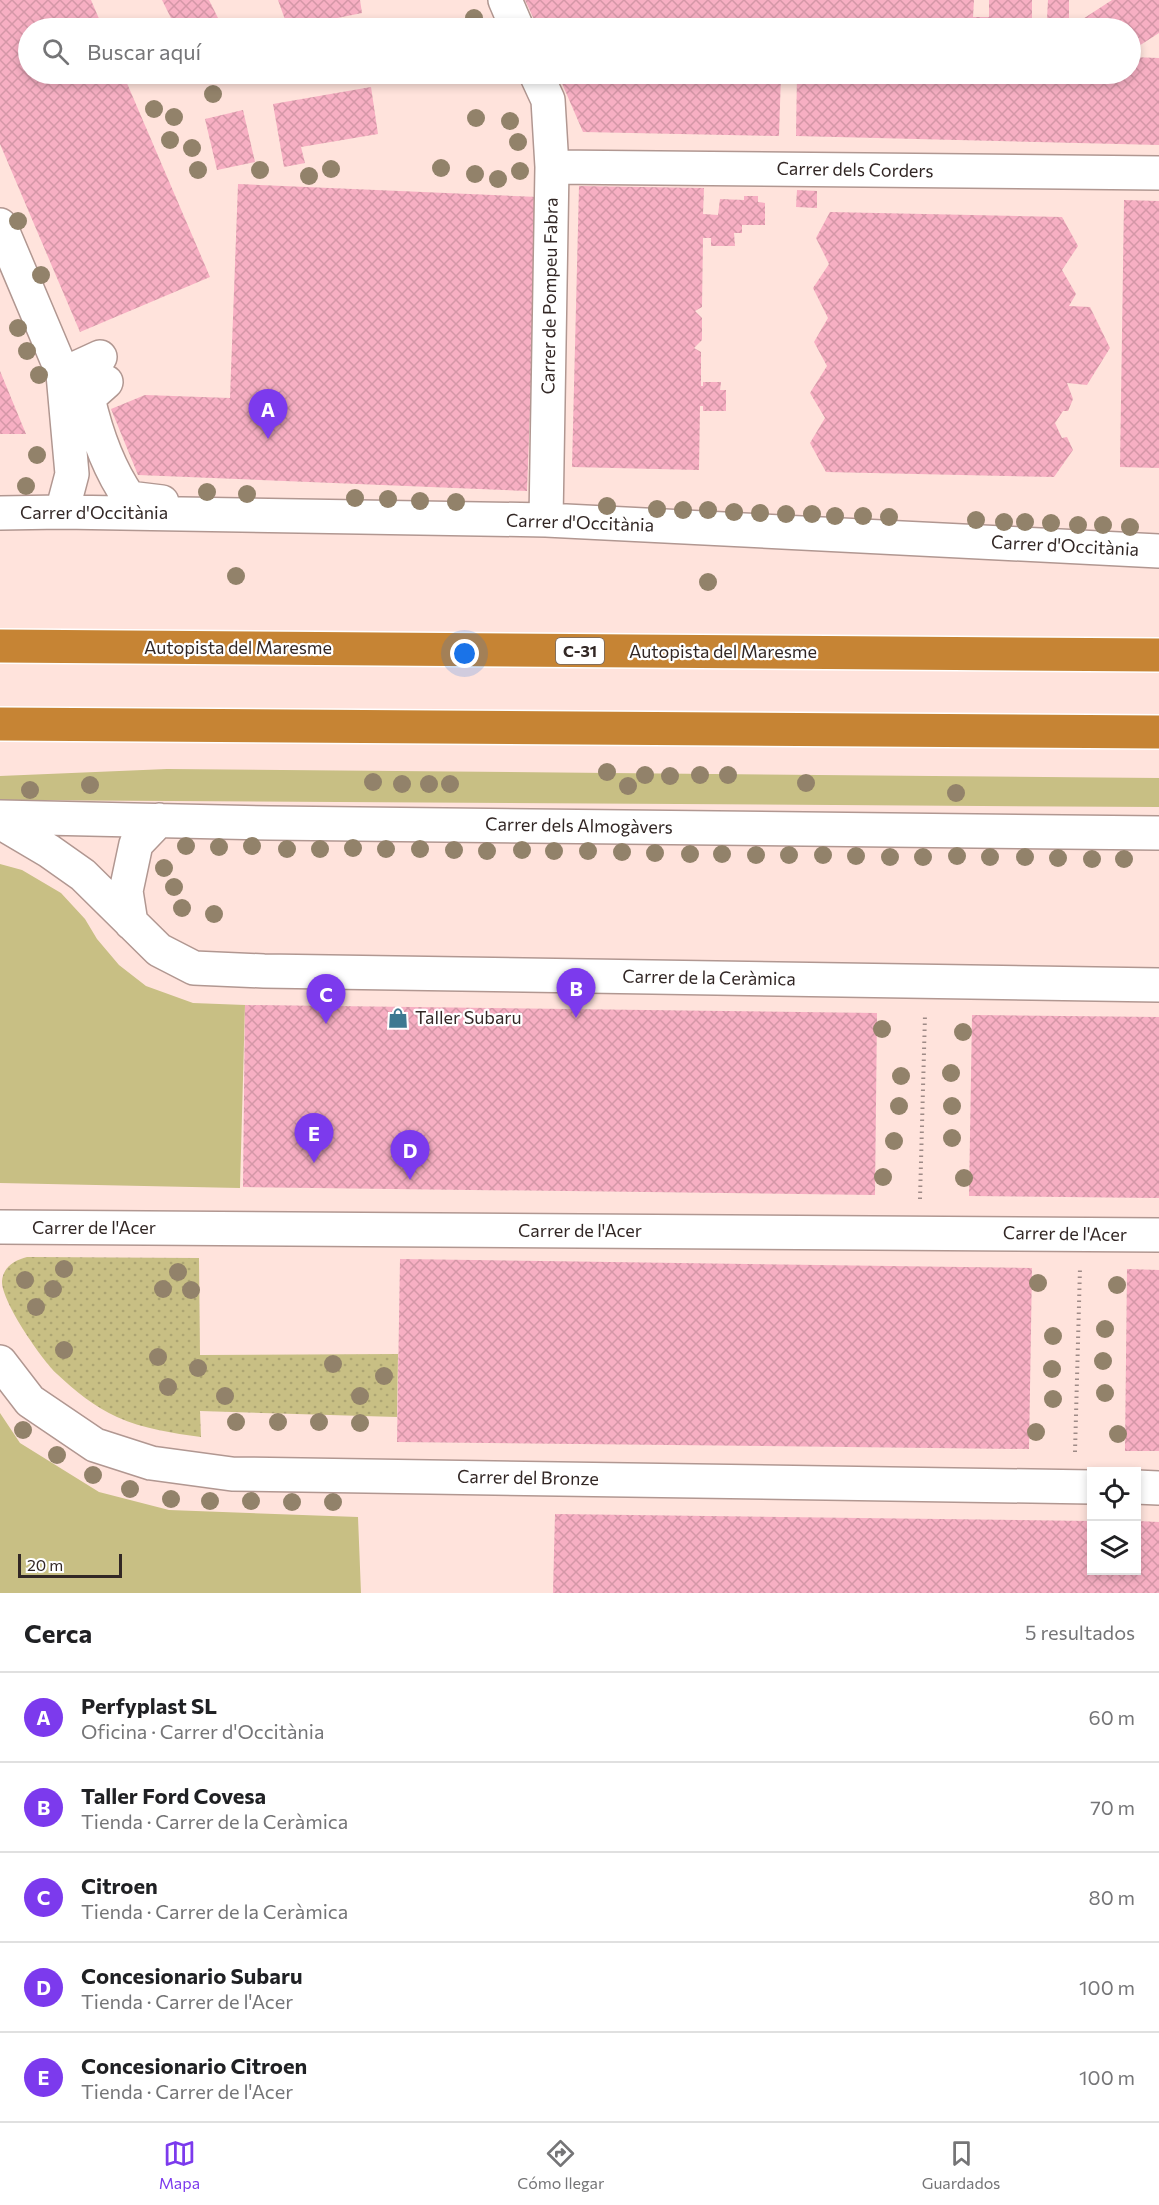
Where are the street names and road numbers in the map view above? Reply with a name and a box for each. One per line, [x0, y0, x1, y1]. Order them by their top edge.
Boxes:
street label: Carrer dels Corders [776, 157, 934, 181]
street label: Carrer de Pompeu Fabra [536, 197, 562, 395]
street label: Carrer d'Occitània [20, 501, 168, 523]
street label: Carrer d'Occitània [506, 508, 654, 536]
street label: Carrer d'Occitània [990, 530, 1140, 560]
street label: Autopista del Maresme [144, 636, 332, 658]
road number: C-31 [556, 638, 604, 664]
street label: Autopista del Maresme [629, 640, 817, 662]
street label: Carrer dels Almogàvers [485, 812, 673, 838]
street label: Carrer de la Ceràmica [622, 964, 796, 990]
street label: Carrer de l'Acer [32, 1216, 156, 1238]
street label: Carrer de l'Acer [518, 1219, 642, 1241]
street label: Carrer de l'Acer [1003, 1221, 1127, 1245]
street label: Carrer del Bronze [457, 1465, 599, 1489]

